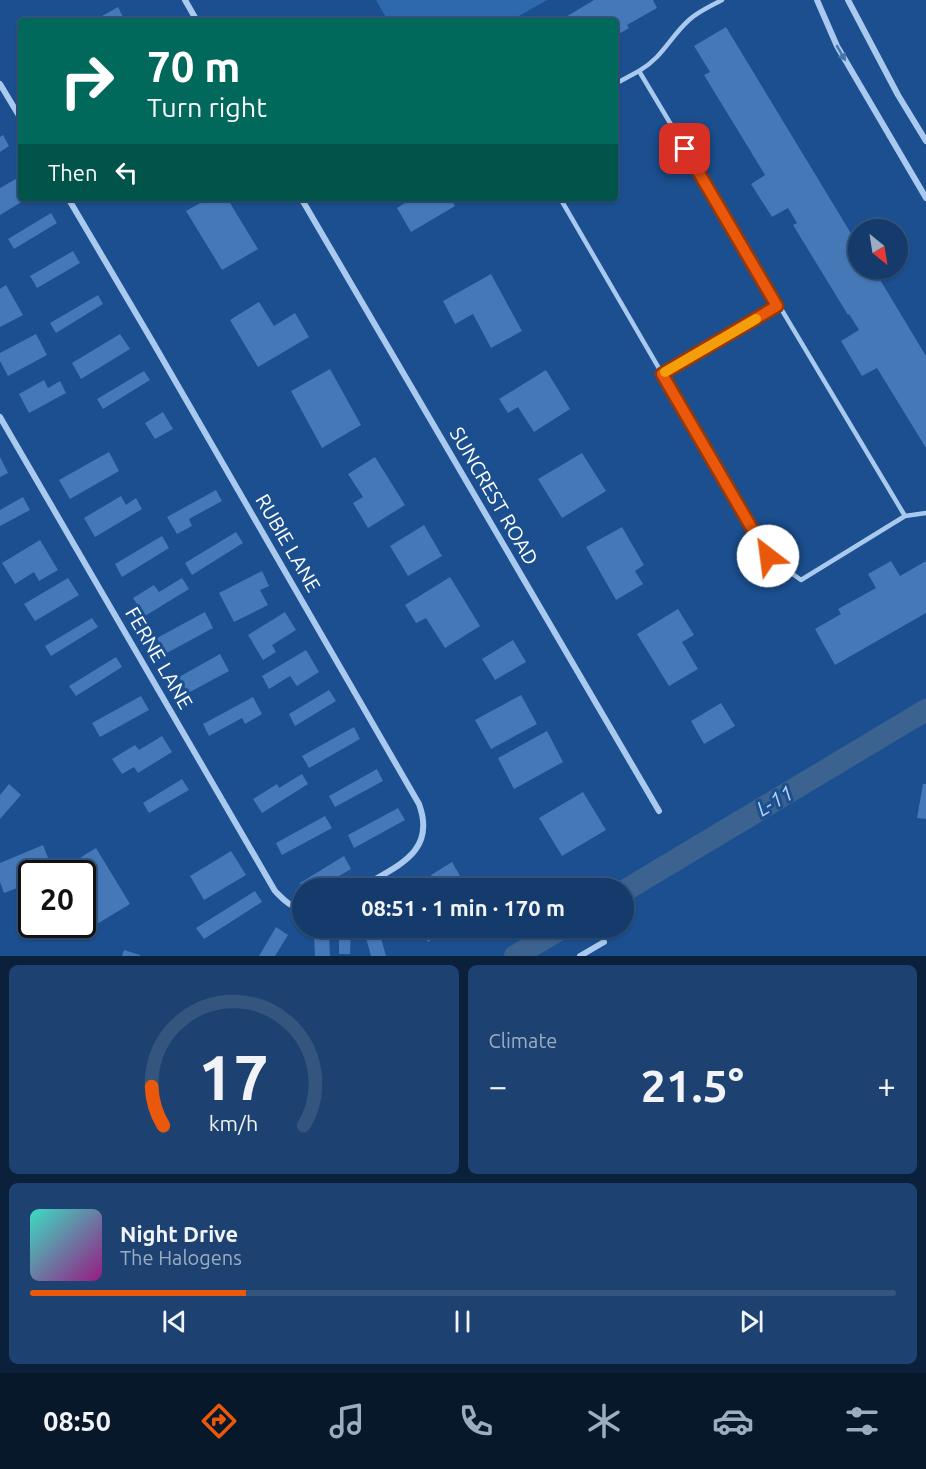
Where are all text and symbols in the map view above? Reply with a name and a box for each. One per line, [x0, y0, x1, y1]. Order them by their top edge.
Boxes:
icon: right [48, 42, 126, 120]
text: 70 m [147, 43, 241, 90]
one-way arrow [836, 45, 847, 61]
text: Turn right [147, 92, 267, 122]
pin [659, 123, 710, 174]
icon: arrive [668, 132, 701, 165]
icon: left [110, 156, 143, 189]
text: Then [48, 160, 98, 185]
north arrow [848, 219, 908, 279]
map controls [848, 219, 908, 279]
street label: SUNCREST ROAD [446, 423, 543, 569]
street label: RUBIE LANE [251, 490, 326, 596]
position arrow [736, 524, 800, 588]
street label: FERNE LANE [121, 603, 198, 713]
water label: L-11 [752, 780, 797, 820]
speed limit sign: 20 [18, 860, 96, 938]
text: 08:51 · 1 min · 170 m [361, 895, 565, 920]
text: Climate [489, 1029, 557, 1052]
text: 17 [199, 1042, 269, 1112]
text: 21.5° [641, 1060, 744, 1111]
text: − [489, 1067, 507, 1104]
text: + [877, 1067, 896, 1104]
text: km/h [209, 1112, 258, 1136]
text: Night Drive [120, 1221, 238, 1246]
text: The Halogens [120, 1246, 242, 1269]
icon: previous [158, 1305, 191, 1338]
icon: pause [446, 1305, 479, 1338]
icon: next [735, 1305, 768, 1338]
icon: directions [198, 1400, 240, 1442]
icon: music [326, 1400, 368, 1442]
icon: phone [455, 1400, 497, 1442]
icon: climate [583, 1400, 625, 1442]
icon: car [712, 1400, 754, 1442]
icon: filters [841, 1400, 883, 1442]
text: 08:50 [43, 1406, 111, 1436]

